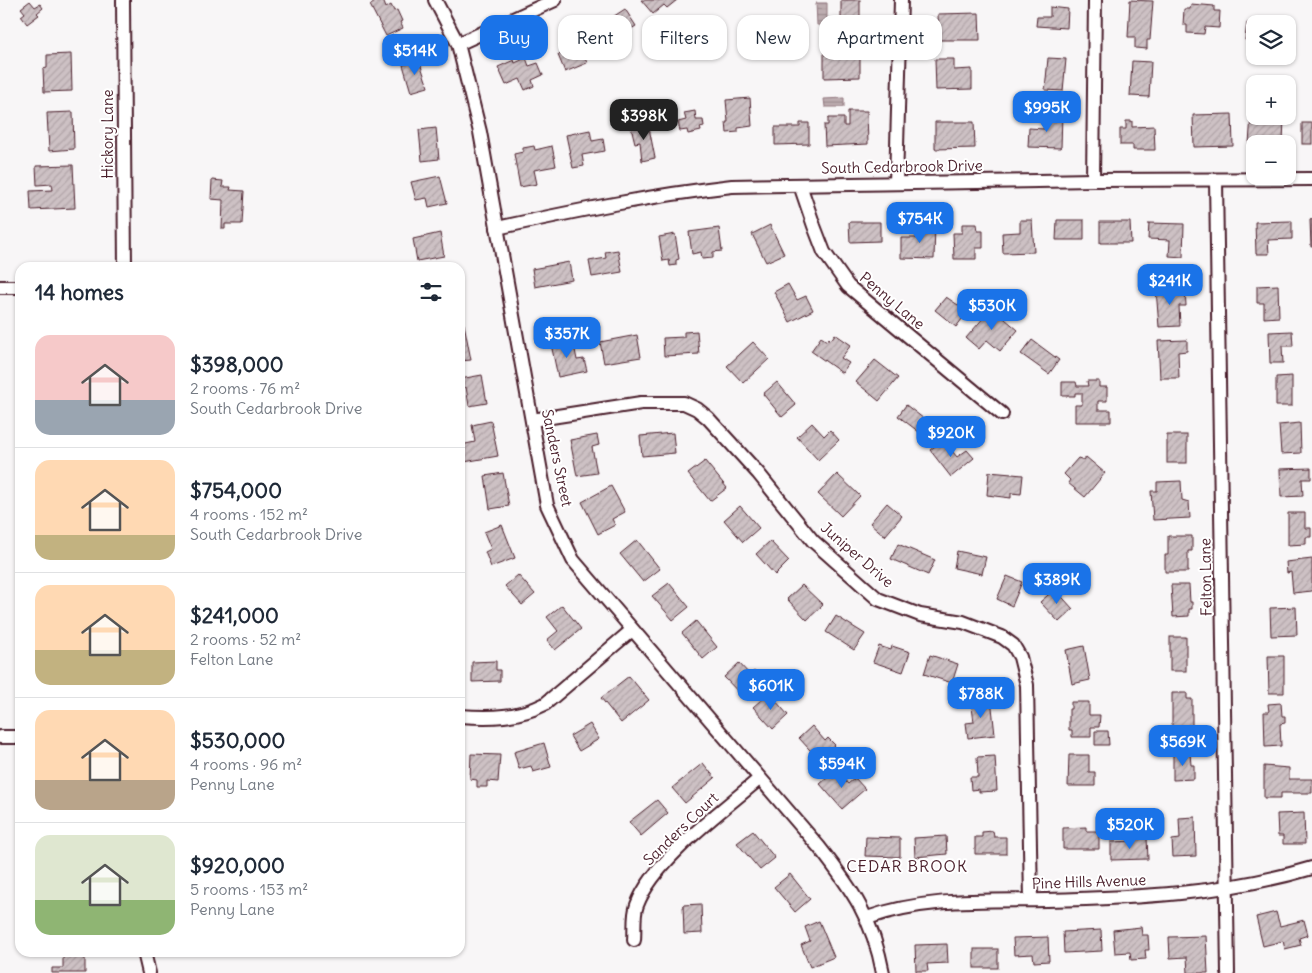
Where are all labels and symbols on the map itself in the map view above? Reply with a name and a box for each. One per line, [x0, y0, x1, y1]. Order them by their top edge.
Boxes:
pin: $514K [380, 34, 450, 76]
street label: Hickory Lane [98, 89, 117, 179]
pin: $995K [1012, 90, 1082, 133]
pin: $398K [609, 98, 679, 141]
street label: South Cedarbrook Drive [821, 156, 983, 177]
pin: $754K [885, 202, 955, 244]
pin: $241K [1135, 264, 1205, 306]
street label: Penny Lane [856, 268, 929, 333]
pin: $530K [957, 288, 1027, 331]
pin: $357K [532, 316, 602, 359]
street label: Sanders Street [538, 408, 577, 508]
pin: $920K [916, 416, 986, 458]
street label: Juniper Drive [817, 518, 898, 591]
street label: Felton Lane [1195, 538, 1216, 616]
pin: $389K [1022, 562, 1092, 605]
pin: $601K [736, 668, 806, 711]
pin: $788K [946, 676, 1016, 719]
pin: $569K [1148, 724, 1218, 767]
pin: $594K [807, 746, 877, 789]
street label: Sanders Court [639, 788, 722, 869]
pin: $520K [1095, 808, 1165, 850]
district label: CEDAR BROOK [846, 856, 968, 876]
street label: Pine Hills Avenue [1032, 870, 1146, 893]

